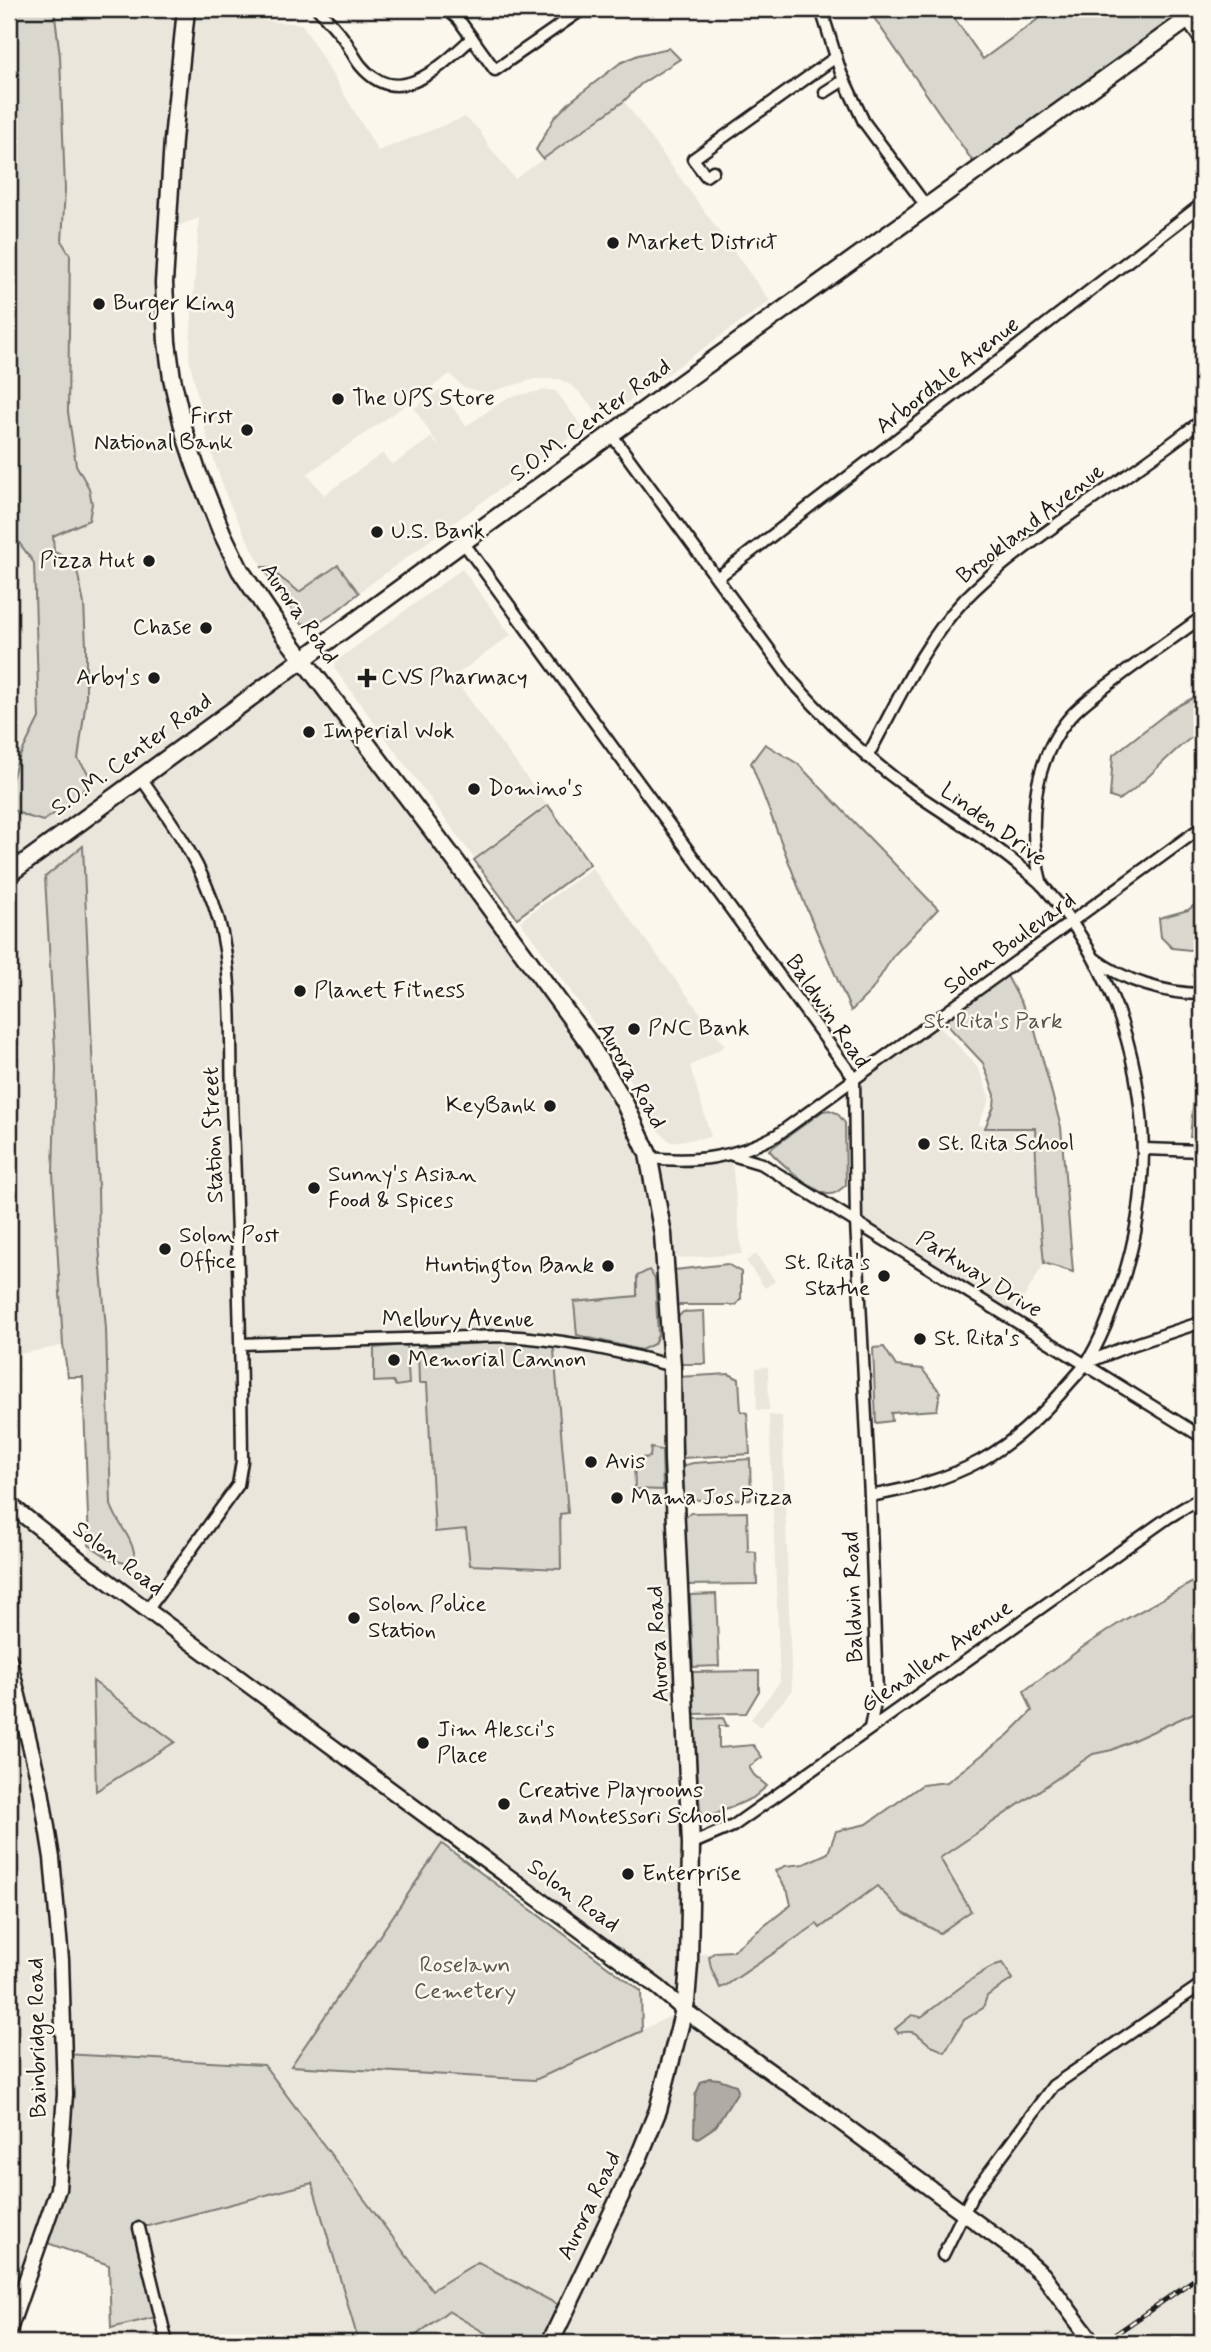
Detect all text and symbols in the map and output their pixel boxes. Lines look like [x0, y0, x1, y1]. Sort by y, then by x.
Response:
place label: Market District [627, 228, 778, 258]
marker: Market District [605, 235, 621, 251]
place label: Burger King [113, 289, 235, 321]
marker: Burger King [91, 296, 107, 312]
street label: Arbordale Avenue [870, 310, 1026, 442]
street label: S.O.M. Center Road [504, 352, 678, 490]
place label: The UPS Store [352, 384, 495, 414]
marker: The UPS Store [330, 391, 346, 407]
place label: First National Bank [94, 402, 233, 458]
marker: First National Bank [239, 422, 255, 438]
street label: Brookland Avenue [951, 457, 1111, 591]
place label: U.S. Bank [391, 517, 485, 547]
marker: U.S. Bank [369, 524, 385, 540]
place label: Pizza Hut [39, 546, 135, 576]
marker: Pizza Hut [141, 553, 157, 569]
street label: Aurora Road [253, 557, 345, 671]
place label: Chase [132, 613, 192, 643]
marker: Chase [198, 620, 214, 636]
place label: Arby's [76, 663, 140, 693]
place label: CVS Pharmacy [381, 663, 528, 693]
marker: Arby's [146, 670, 162, 686]
marker: CVS Pharmacy [359, 670, 375, 686]
street label: S.O.M. Center Road [45, 686, 219, 824]
place label: Imperial Wok [323, 717, 454, 747]
marker: Imperial Wok [301, 724, 317, 740]
place label: Domino's [488, 774, 582, 804]
street label: Linden Drive [934, 776, 1052, 874]
marker: Domino's [466, 781, 482, 797]
street label: Solon Boulevard [938, 886, 1082, 1002]
street label: Baldwin Road [778, 949, 876, 1075]
place label: Planet Fitness [314, 976, 465, 1006]
marker: Planet Fitness [292, 983, 308, 999]
park label: St. Rita's Park [923, 1007, 1063, 1037]
place label: PNC Bank [648, 1014, 749, 1044]
street label: Aurora Road [589, 1017, 673, 1135]
marker: PNC Bank [626, 1021, 642, 1037]
street label: Station Street [197, 1066, 231, 1204]
place label: KeyBank [446, 1091, 536, 1121]
marker: KeyBank [542, 1098, 558, 1114]
place label: St. Rita School [938, 1129, 1074, 1159]
marker: St. Rita School [916, 1136, 932, 1152]
place label: Sunny's Asian Food & Spices [328, 1160, 476, 1216]
marker: Sunny's Asian Food & Spices [306, 1180, 322, 1196]
place label: Solon Post Office [179, 1221, 279, 1277]
street label: Parkway Drive [910, 1224, 1048, 1326]
marker: Solon Post Office [157, 1241, 173, 1257]
place label: St. Rita's Statue [785, 1248, 870, 1304]
place label: Huntington Bank [425, 1251, 594, 1283]
marker: Huntington Bank [600, 1258, 616, 1274]
marker: St. Rita's Statue [876, 1268, 892, 1284]
street label: Melbury Avenue [382, 1305, 534, 1335]
place label: St. Rita's [934, 1324, 1019, 1354]
marker: St. Rita's [912, 1331, 928, 1347]
place label: Memorial Cannon [408, 1345, 587, 1375]
marker: Memorial Cannon [386, 1352, 402, 1368]
place label: Avis [605, 1447, 645, 1477]
marker: Avis [583, 1454, 599, 1470]
place label: Mama Jos Pizza [631, 1483, 793, 1513]
marker: Mama Jos Pizza [609, 1490, 625, 1506]
street label: Solon Road [66, 1515, 170, 1603]
street label: Baldwin Road [837, 1531, 871, 1663]
street label: Aurora Road [641, 1585, 677, 1703]
place label: Solon Police Station [368, 1590, 487, 1646]
street label: Glenallen Avenue [855, 1593, 1019, 1721]
marker: Solon Police Station [346, 1610, 362, 1626]
place label: Jim Alesci's Place [437, 1715, 555, 1771]
marker: Jim Alesci's Place [415, 1735, 431, 1751]
place label: Creative Playrooms and Montessori School [518, 1776, 727, 1832]
marker: Creative Playrooms and Montessori School [496, 1796, 512, 1812]
street label: Solon Road [521, 1852, 625, 1940]
place label: Enterprise [642, 1859, 741, 1889]
marker: Enterprise [620, 1866, 636, 1882]
park label: Roselawn Cemetery [414, 1951, 516, 2007]
street label: Bainbridge Road [22, 1957, 56, 2118]
street label: Aurora Road [551, 2147, 629, 2265]

